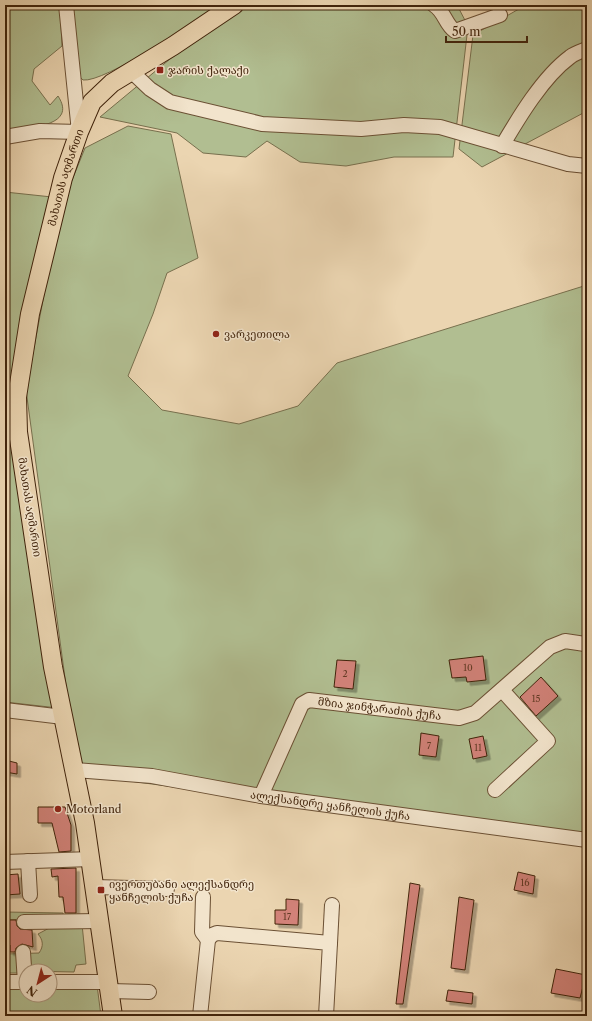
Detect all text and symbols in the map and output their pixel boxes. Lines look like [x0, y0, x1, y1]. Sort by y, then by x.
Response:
scale bar [446, 18, 527, 44]
text: 50 m [452, 24, 481, 39]
place label: ჯარის ქალაქი [168, 63, 249, 77]
marker: ჯარის ქალაქი [155, 65, 165, 75]
street label: მახათას აღმართი [45, 127, 87, 227]
place label: ვარკეთილა [224, 327, 290, 341]
marker: ვარკეთილა [211, 329, 221, 339]
street label: მახათას აღმართი [15, 456, 45, 558]
house number: 10 [463, 662, 473, 673]
house number: 2 [342, 668, 348, 679]
house number: 15 [532, 693, 540, 704]
street label: მზია ჯინჭარაძის ქუჩა [317, 694, 442, 723]
house number: 7 [427, 740, 432, 751]
house number: 11 [474, 742, 482, 753]
street label: ალექსანდრე ყანჩელის ქუჩა [249, 787, 411, 823]
place label: Motorland [66, 802, 122, 816]
marker: Motorland [53, 804, 63, 814]
place label: ივერთუბანი ალექსანდრე ყანჩელის ქუჩა [109, 877, 254, 904]
house number: 16 [520, 877, 530, 888]
marker: ივერთუბანი ალექსანდრე ყანჩელის ქუჩა [96, 885, 106, 895]
house number: 17 [283, 911, 292, 922]
north arrow [18, 963, 58, 1003]
text: N [24, 982, 40, 1000]

